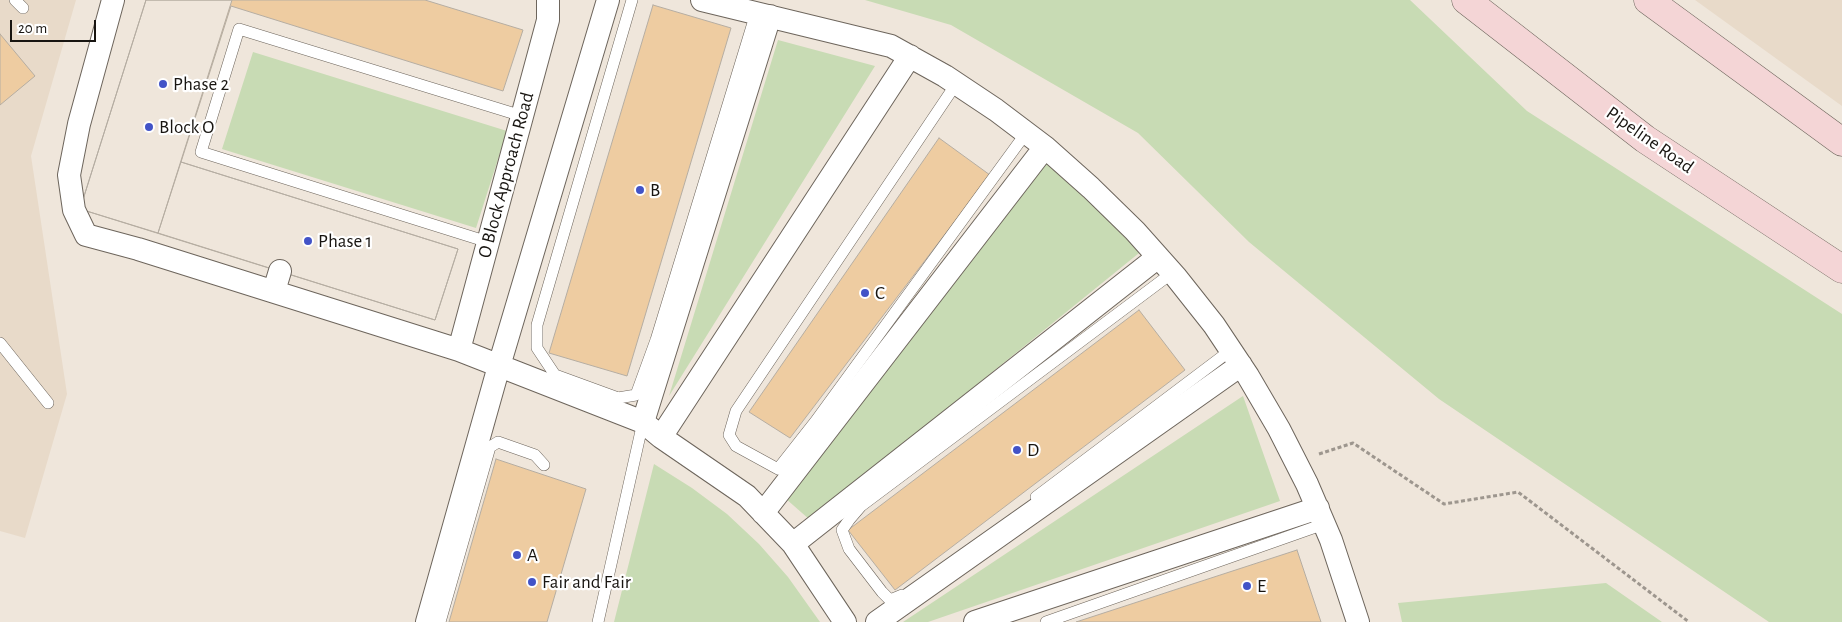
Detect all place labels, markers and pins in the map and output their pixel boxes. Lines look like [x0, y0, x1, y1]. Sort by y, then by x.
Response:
place label: Phase 2 [173, 73, 229, 95]
marker: Phase 2 [157, 78, 169, 90]
place label: Block O [159, 116, 214, 138]
marker: Block O [143, 121, 155, 133]
place label: B [650, 179, 660, 201]
marker: B [634, 184, 646, 196]
place label: Phase 1 [318, 230, 372, 252]
marker: Phase 1 [302, 235, 314, 247]
place label: C [875, 282, 885, 304]
marker: C [859, 287, 871, 299]
place label: D [1027, 439, 1039, 461]
marker: D [1011, 444, 1023, 456]
place label: A [527, 544, 538, 566]
marker: A [511, 549, 523, 561]
place label: Fair and Fair [542, 571, 631, 593]
place label: E [1257, 575, 1266, 597]
marker: Fair and Fair [526, 576, 538, 588]
marker: E [1241, 580, 1253, 592]

